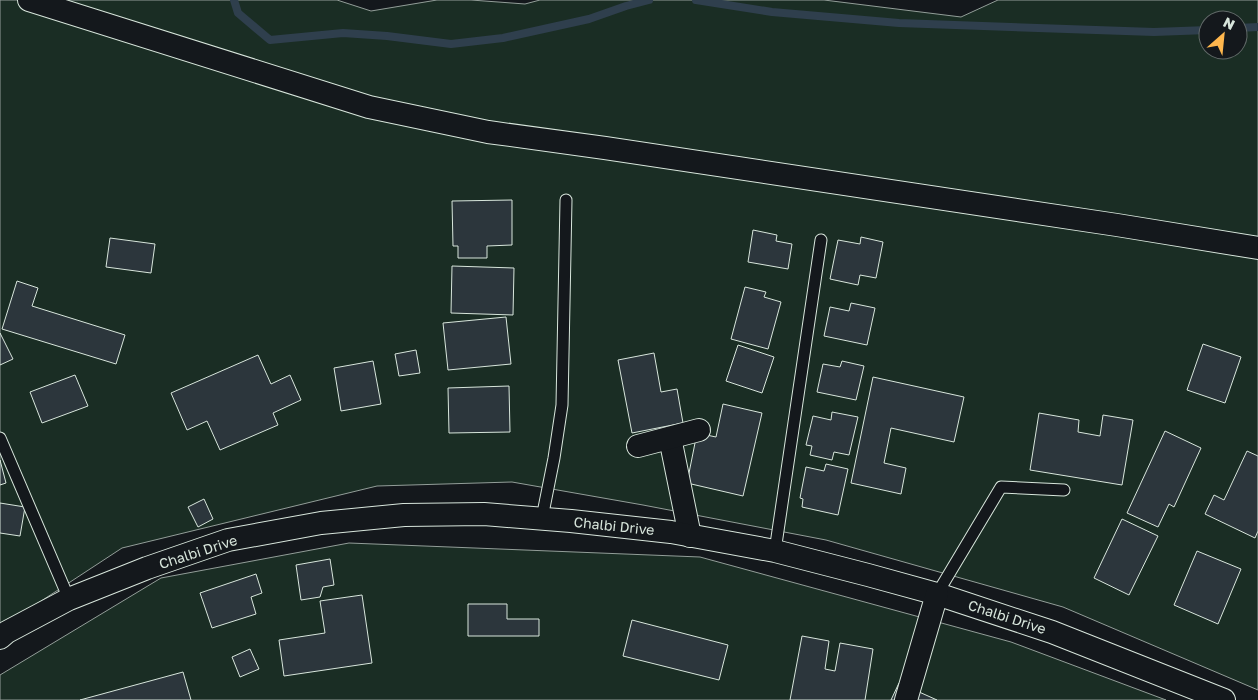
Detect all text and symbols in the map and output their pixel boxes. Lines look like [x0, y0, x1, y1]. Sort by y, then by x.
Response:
north arrow [1198, 10, 1248, 60]
text: N [1221, 13, 1238, 33]
street label: Chalbi Drive [573, 513, 655, 538]
street label: Chalbi Drive [157, 531, 239, 572]
street label: Chalbi Drive [966, 596, 1048, 637]

